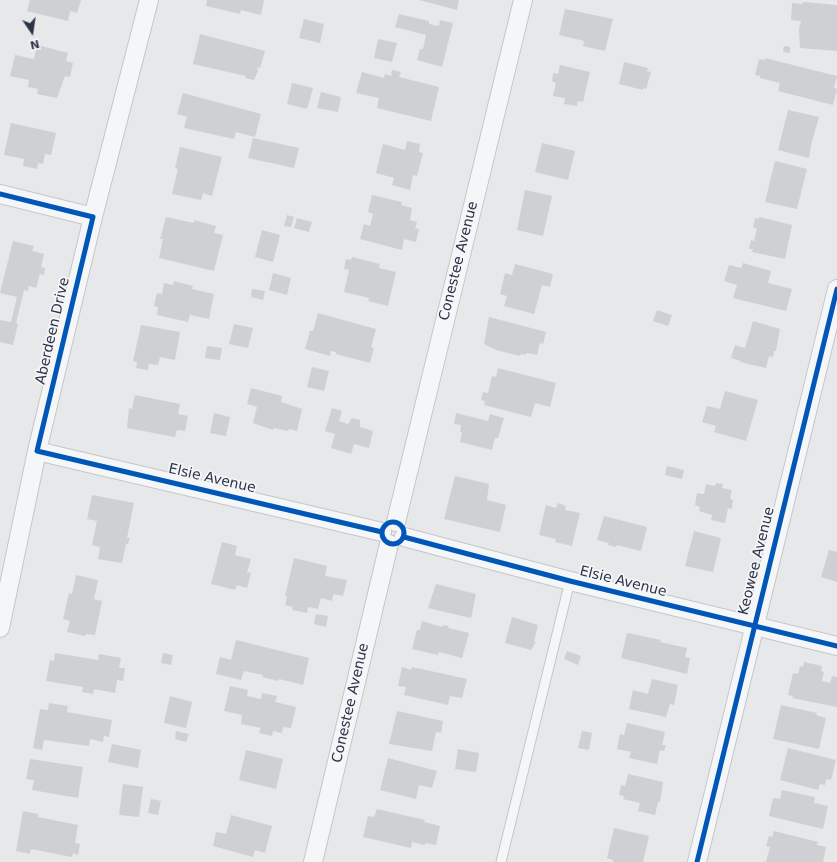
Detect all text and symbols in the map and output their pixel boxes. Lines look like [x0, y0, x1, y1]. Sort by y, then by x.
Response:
north arrow [12, 12, 52, 52]
text: N [29, 37, 41, 52]
street label: Conestee Avenue [436, 200, 482, 322]
street label: Aberdeen Drive [33, 276, 73, 386]
street label: Elsie Avenue [167, 461, 257, 497]
street label: Keowee Avenue [735, 505, 779, 617]
street label: Elsie Avenue [578, 563, 668, 601]
street label: Conestee Avenue [329, 642, 373, 764]

